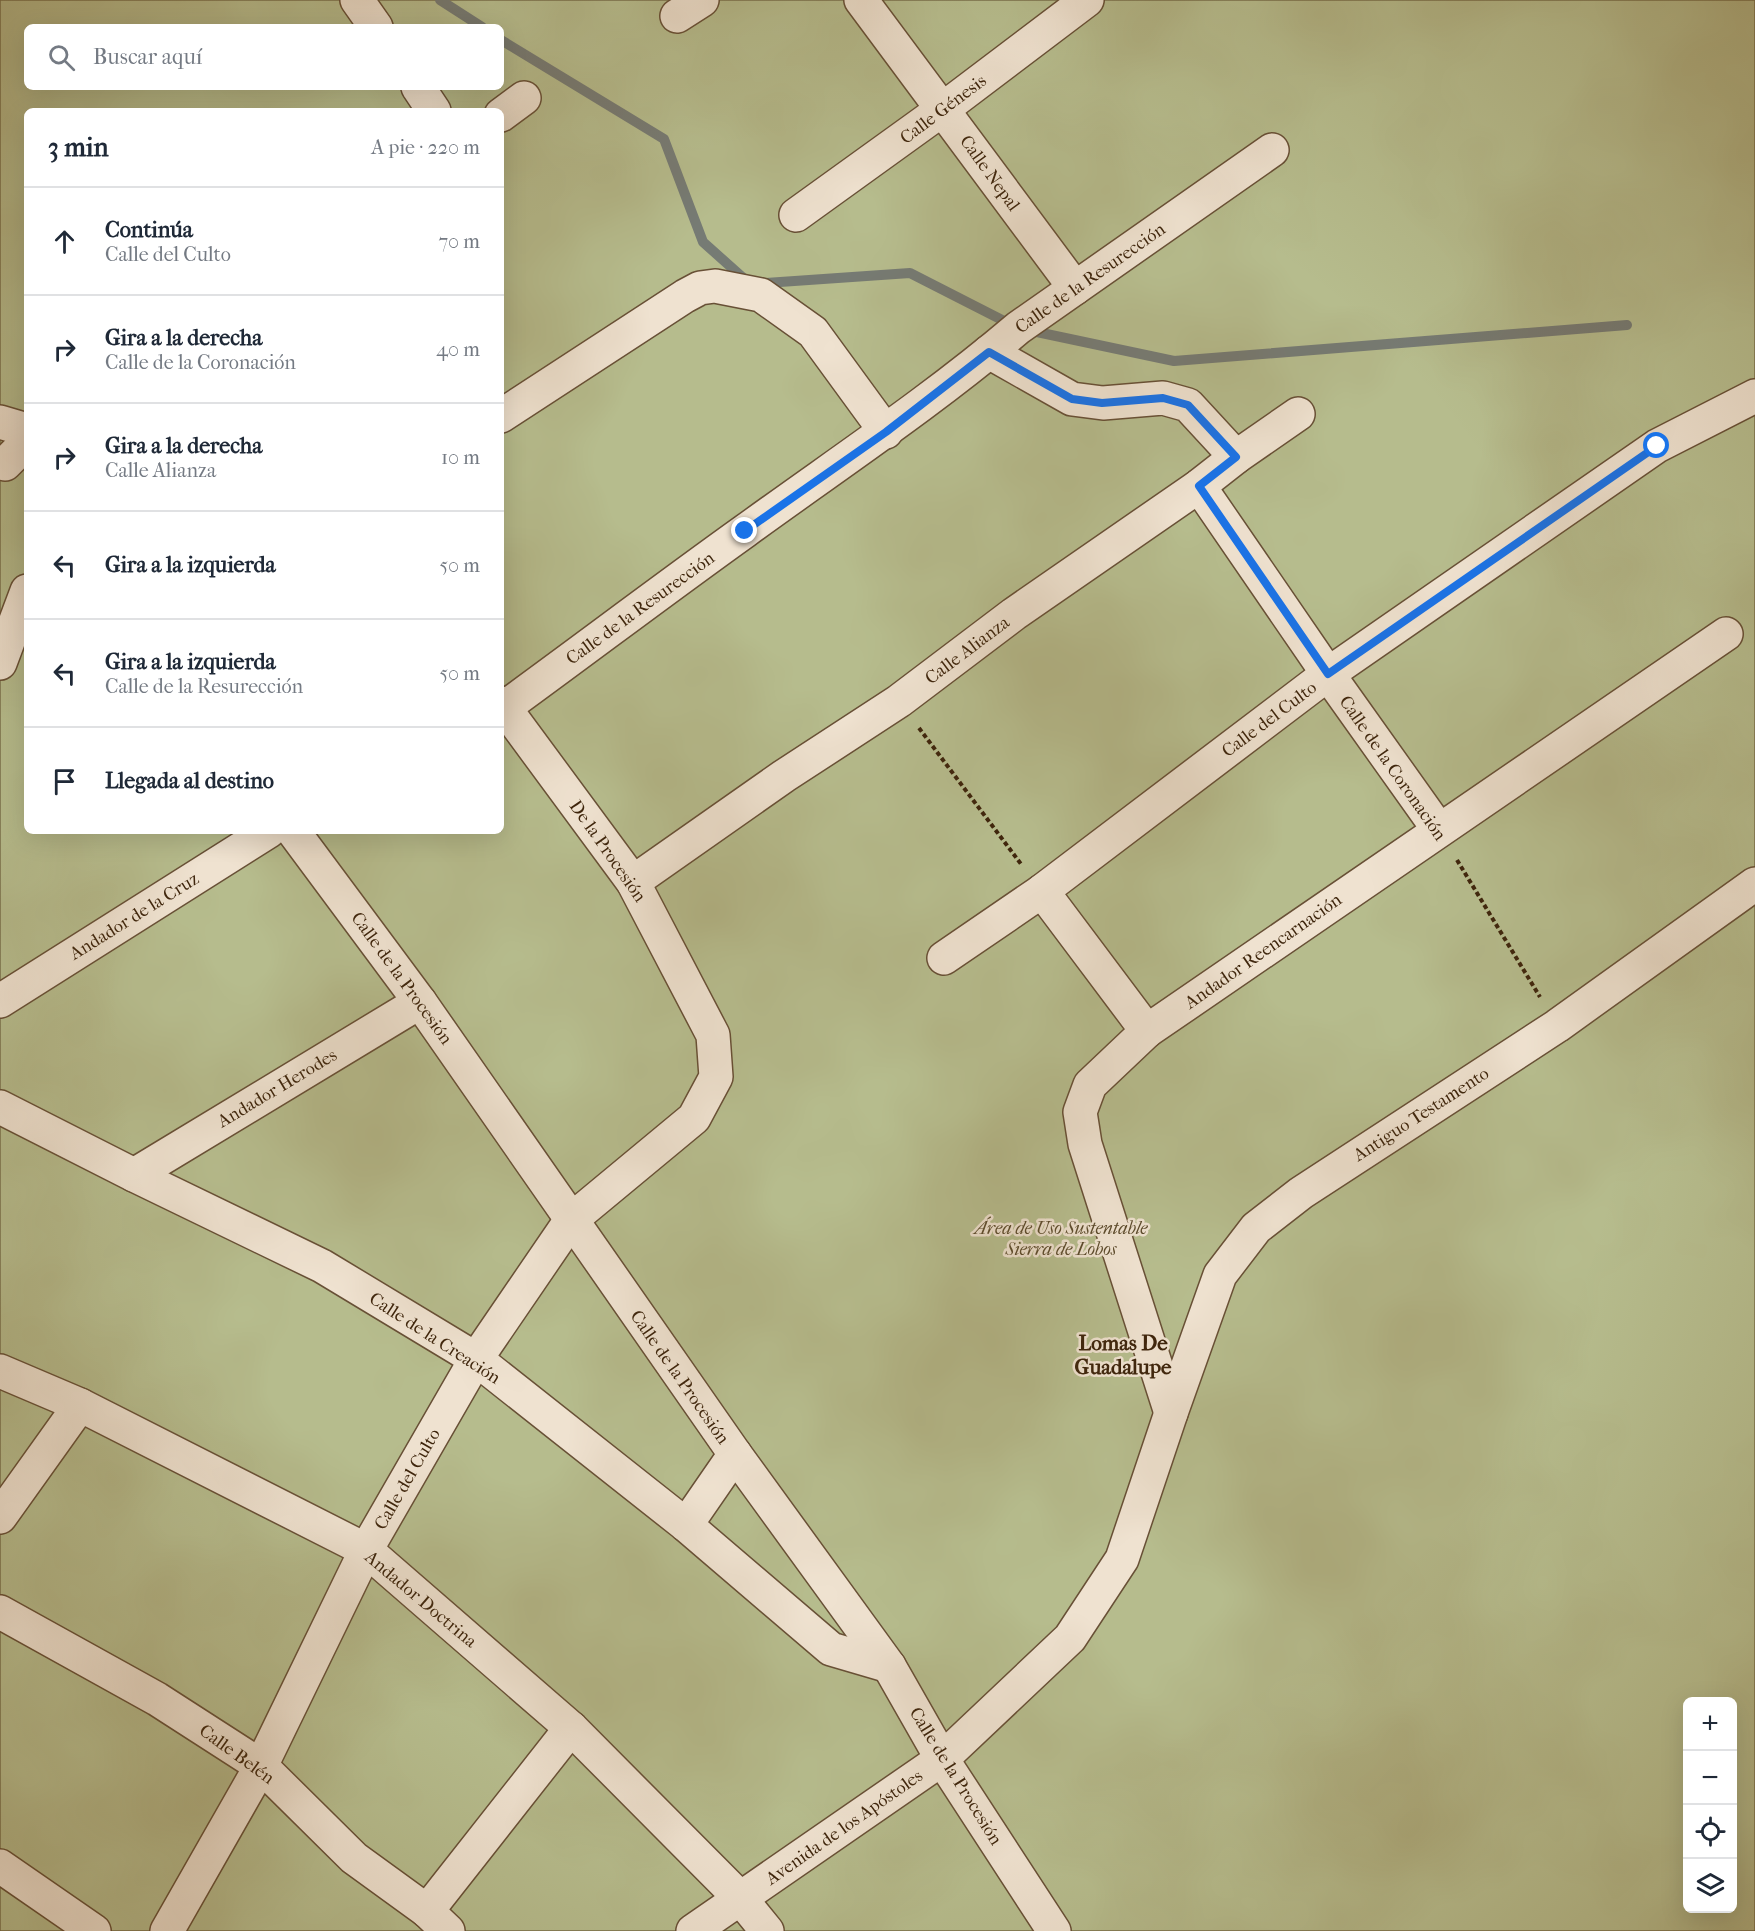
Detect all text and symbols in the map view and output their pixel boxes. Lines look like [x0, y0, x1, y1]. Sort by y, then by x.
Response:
search box [24, 24, 504, 90]
icon: search [45, 41, 78, 74]
text: Buscar aquí [93, 44, 202, 70]
street label: Calle Génesis [896, 70, 991, 149]
street label: Calle Nepal [955, 131, 1024, 215]
text: 3 min [48, 132, 109, 163]
text: A pie · 220 m [371, 136, 480, 159]
text: Continúa [105, 217, 193, 243]
street label: Calle de la Resurección [1011, 218, 1170, 338]
icon: ahead [48, 225, 81, 258]
text: 70 m [438, 230, 480, 253]
text: Calle del Culto [105, 243, 231, 266]
text: Gira a la derecha [105, 325, 262, 351]
icon: right [48, 333, 81, 366]
text: 40 m [436, 338, 480, 361]
text: Calle de la Coronación [105, 351, 296, 374]
route start [1643, 432, 1669, 458]
text: Gira a la derecha [105, 433, 262, 459]
icon: right [48, 441, 81, 474]
text: 10 m [441, 446, 480, 469]
text: Calle Alianza [105, 459, 216, 482]
route end [731, 517, 757, 543]
street label: Calle de la Resurección [562, 547, 719, 669]
icon: left [48, 549, 81, 582]
text: Gira a la izquierda [105, 552, 276, 578]
text: 50 m [439, 554, 480, 577]
street label: Calle Alianza [921, 612, 1014, 689]
text: Gira a la izquierda [105, 649, 276, 675]
icon: left [48, 657, 81, 690]
text: 50 m [439, 662, 480, 685]
text: Calle de la Resurección [105, 675, 303, 698]
street label: Calle del Culto [1218, 677, 1321, 762]
street label: Calle de la Coronación [1335, 692, 1451, 845]
icon: arrive [48, 765, 81, 798]
text: Llegada al destino [105, 768, 274, 794]
street label: De la Procesión [565, 796, 651, 907]
street label: Andador de la Cruz [65, 868, 203, 965]
street label: Andador Reencarnación [1180, 889, 1346, 1014]
street label: Calle de la Procesión [347, 908, 457, 1049]
street label: Andador Herodes [213, 1044, 341, 1133]
street label: Antiguo Testamento [1349, 1063, 1493, 1167]
park label: Área de Uso Sustentable Sierra de Lobos [972, 1216, 1148, 1260]
street label: Calle de la Creación [365, 1288, 505, 1389]
street label: Calle de la Procesión [626, 1306, 734, 1449]
district label: Lomas De Guadalupe [1075, 1331, 1172, 1379]
street label: Calle del Culto [370, 1425, 445, 1534]
street label: Andador Doctrina [360, 1546, 481, 1653]
map controls [1683, 1697, 1737, 1913]
button: + [1683, 1697, 1737, 1751]
street label: Calle de la Procesión [905, 1704, 1007, 1849]
street label: Calle Belén [195, 1720, 279, 1789]
button: − [1683, 1751, 1737, 1805]
street label: Avenida de los Apóstoles [761, 1765, 927, 1890]
button: locate [1683, 1805, 1737, 1859]
button: layers [1683, 1859, 1737, 1913]

